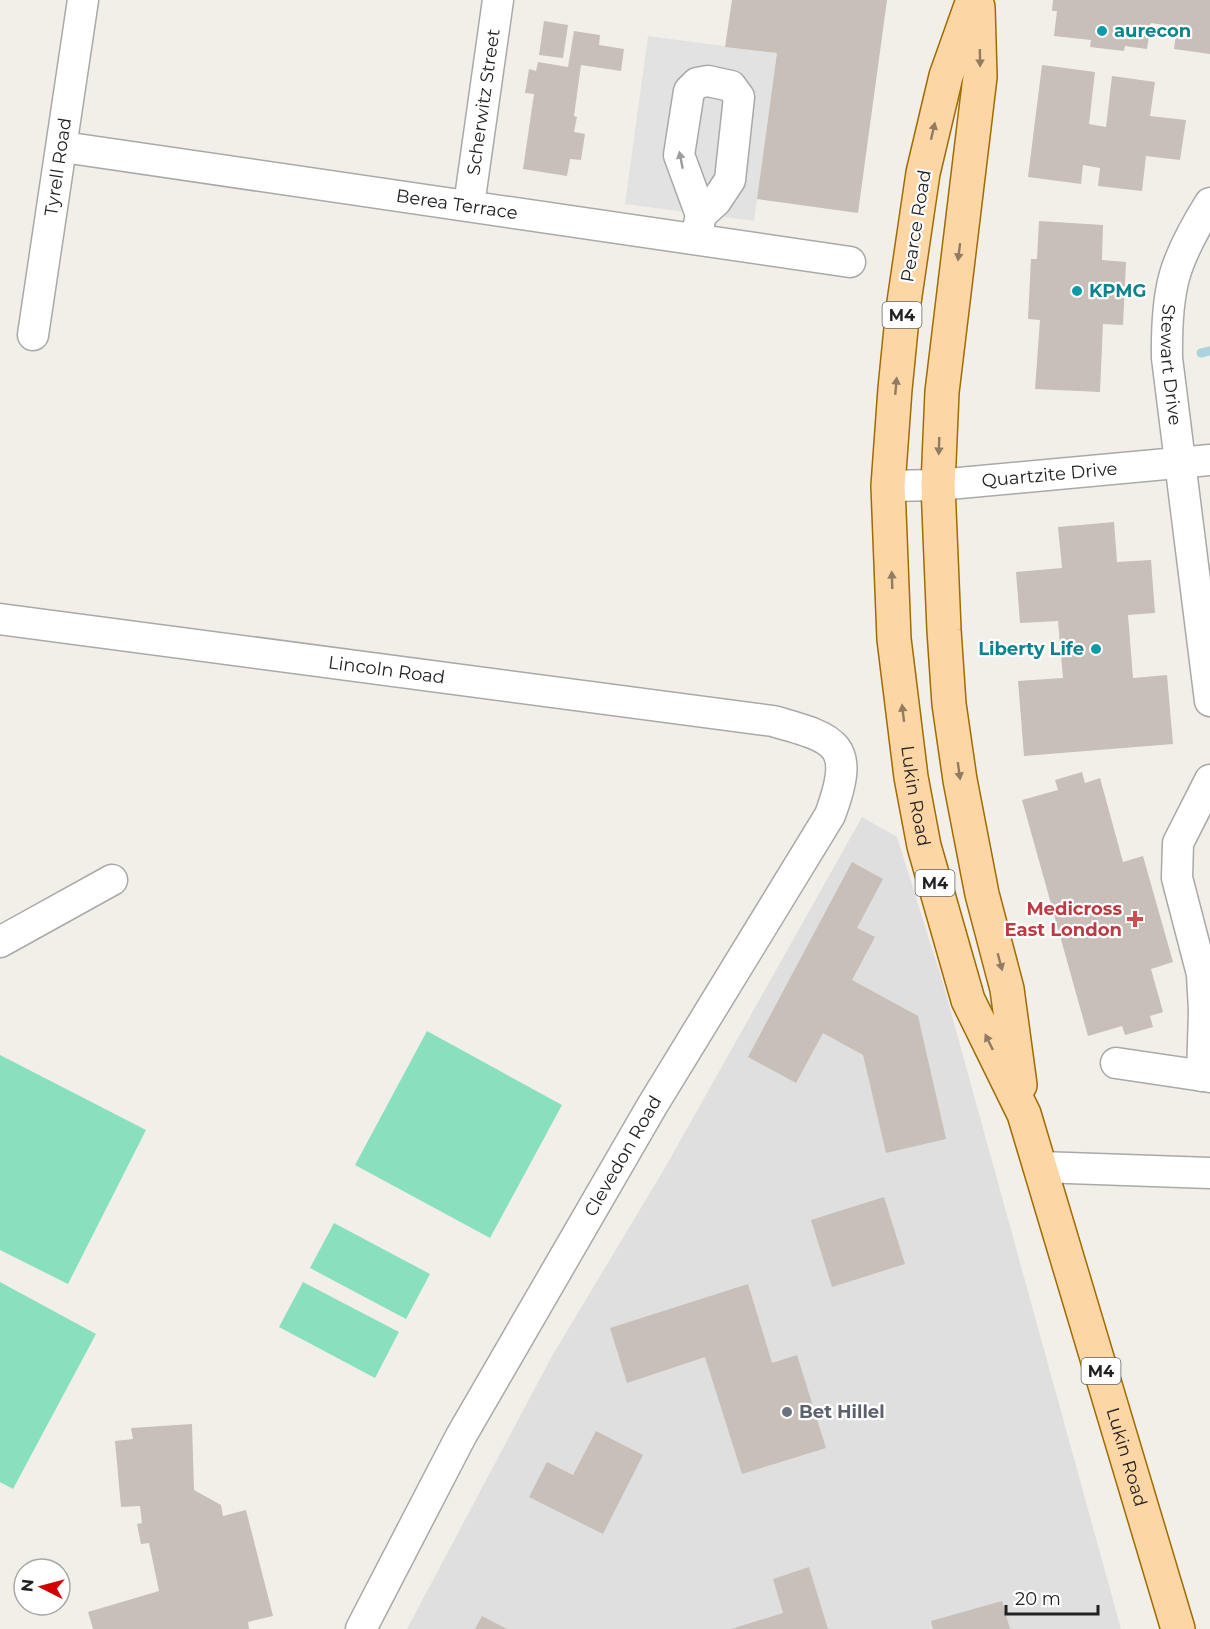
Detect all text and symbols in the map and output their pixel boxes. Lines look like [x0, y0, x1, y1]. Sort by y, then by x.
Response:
place label: aurecon [1114, 20, 1191, 42]
marker: aurecon [1095, 24, 1109, 38]
street label: Scherwitz Street [462, 27, 505, 177]
one-way arrow [975, 49, 984, 68]
street label: Tyrell Road [40, 116, 76, 218]
one-way arrow [929, 121, 938, 140]
one-way arrow [677, 150, 686, 169]
street label: Pearce Road [896, 168, 936, 284]
street label: Berea Terrace [395, 185, 519, 224]
one-way arrow [954, 243, 964, 262]
place label: KPMG [1089, 280, 1146, 302]
marker: KPMG [1070, 284, 1084, 298]
road number: M4 [882, 302, 922, 328]
street label: Stewart Drive [1156, 303, 1186, 427]
one-way arrow [891, 376, 900, 395]
one-way arrow [935, 437, 944, 456]
street label: Quartzite Drive [981, 458, 1119, 492]
one-way arrow [887, 571, 897, 590]
place label: Liberty Life [978, 638, 1084, 660]
marker: Liberty Life [1089, 642, 1103, 656]
street label: Lincoln Road [327, 651, 446, 689]
one-way arrow [899, 703, 908, 722]
street label: Lukin Road [896, 744, 935, 848]
one-way arrow [954, 762, 963, 781]
road number: M4 [916, 870, 954, 896]
place label: Medicross East London [1005, 898, 1122, 941]
marker: Medicross East London [1126, 910, 1144, 928]
one-way arrow [996, 953, 1005, 971]
one-way arrow [984, 1034, 994, 1051]
street label: Clevedon Road [579, 1092, 667, 1220]
road number: M4 [1082, 1358, 1120, 1384]
place label: Bet Hillel [799, 1401, 885, 1423]
marker: Bet Hillel [780, 1405, 794, 1419]
street label: Lukin Road [1101, 1405, 1152, 1509]
north arrow [12, 1557, 72, 1617]
text: N [17, 1578, 38, 1593]
scale bar [1006, 1578, 1098, 1616]
text: 20 m [1015, 1588, 1061, 1610]

